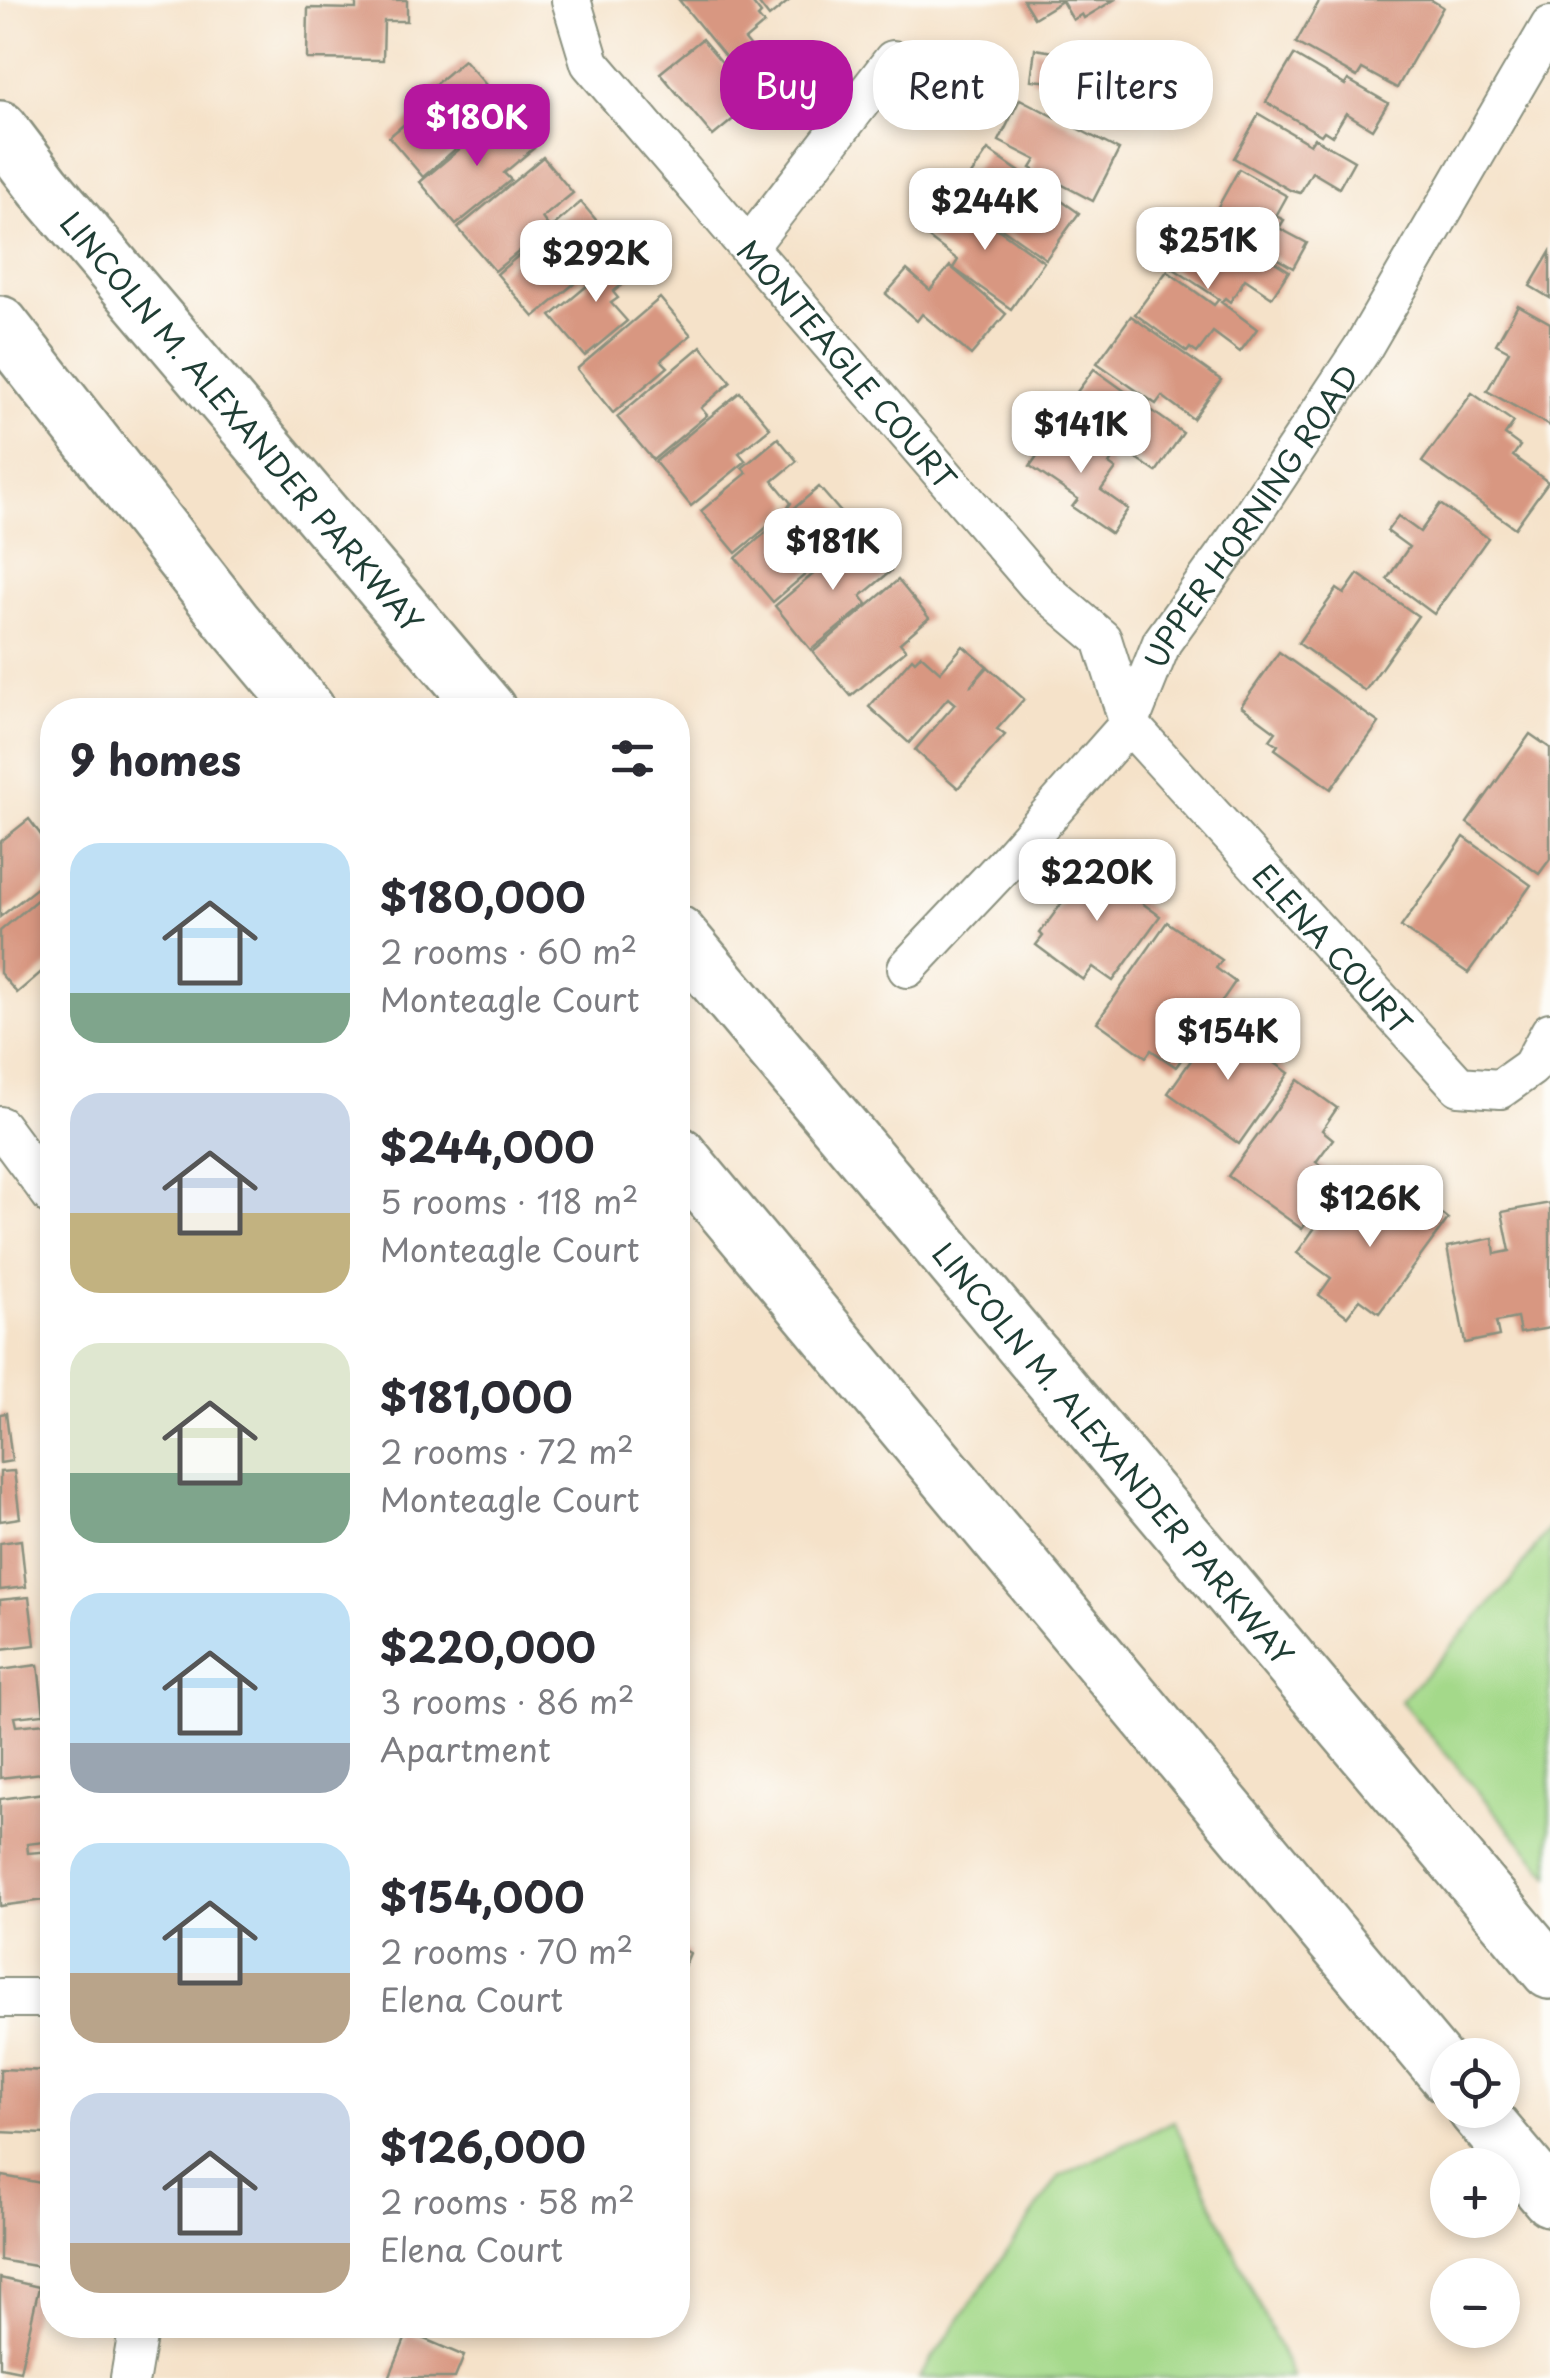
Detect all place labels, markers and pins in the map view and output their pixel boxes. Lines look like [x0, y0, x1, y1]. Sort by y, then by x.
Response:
pin: $180K [407, 84, 547, 169]
pin: $244K [915, 168, 1055, 253]
pin: $251K [1138, 207, 1278, 292]
pin: $292K [526, 220, 666, 305]
pin: $141K [1011, 391, 1151, 476]
pin: $181K [763, 508, 903, 593]
pin: $220K [1027, 839, 1167, 924]
pin: $154K [1158, 998, 1298, 1083]
pin: $126K [1300, 1165, 1440, 1250]

